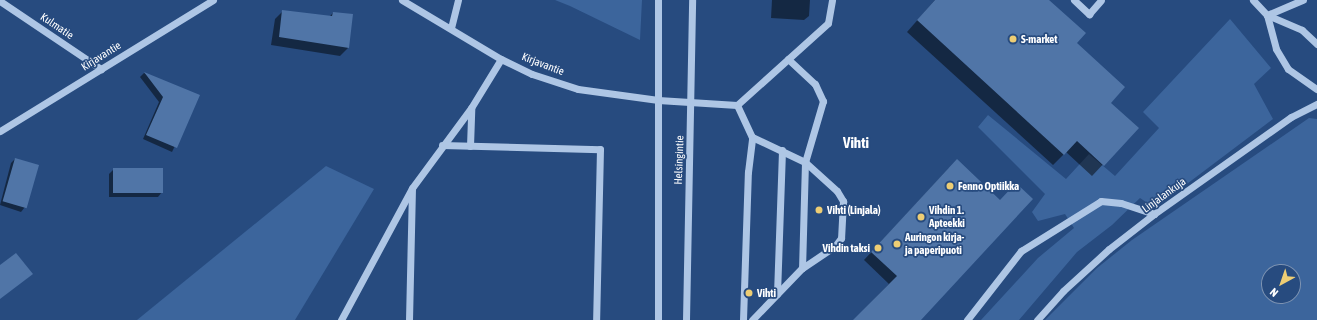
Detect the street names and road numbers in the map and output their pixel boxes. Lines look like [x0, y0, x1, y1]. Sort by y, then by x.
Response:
street label: Kulmatie [38, 10, 76, 42]
street label: Kirjavantie [79, 39, 123, 73]
street label: Kirjavantie [520, 50, 566, 78]
street label: Helsingintie [672, 135, 686, 185]
street label: Linjalankuja [1140, 175, 1188, 215]

